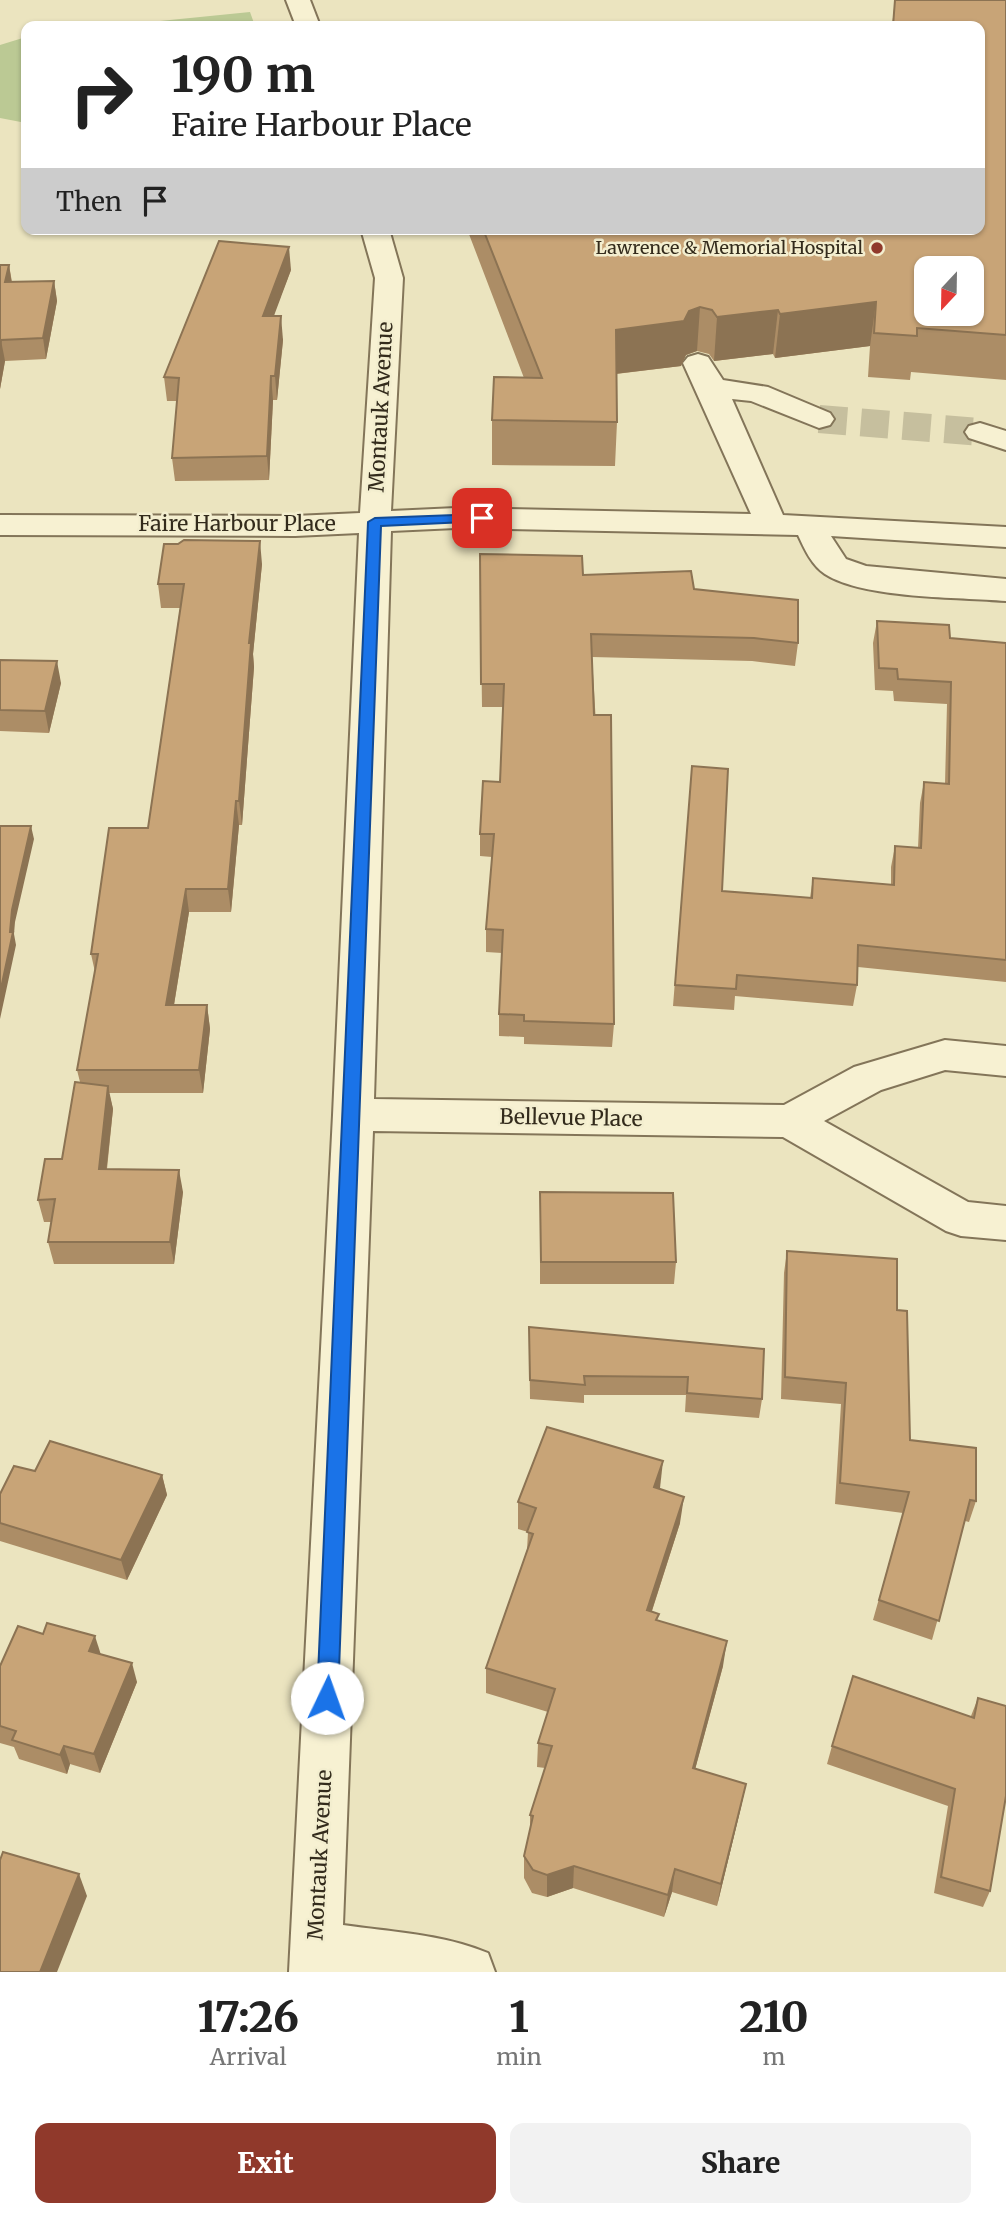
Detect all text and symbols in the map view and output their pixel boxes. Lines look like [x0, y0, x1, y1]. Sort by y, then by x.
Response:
text: 190 m [171, 44, 315, 105]
icon: right [56, 49, 147, 140]
text: Faire Harbour Place [171, 105, 472, 145]
icon: arrive [136, 182, 174, 220]
text: Then [56, 185, 122, 218]
place label: Lawrence & Memorial Hospital [596, 236, 863, 259]
marker: Lawrence & Memorial Hospital [869, 240, 885, 256]
north arrow [914, 256, 984, 326]
map controls [914, 256, 984, 326]
street label: Montauk Avenue [363, 321, 398, 493]
pin [452, 488, 512, 548]
icon: arrive [463, 499, 501, 537]
street label: Faire Harbour Place [138, 510, 336, 537]
street label: Bellevue Place [499, 1103, 643, 1132]
position arrow [290, 1661, 364, 1735]
street label: Montauk Avenue [302, 1769, 337, 1941]
text: 17:26 [197, 1991, 299, 2043]
text: 1 [509, 1991, 529, 2043]
text: 210 [739, 1991, 809, 2043]
text: Arrival [210, 2042, 287, 2071]
text: min [496, 2042, 542, 2071]
text: m [762, 2042, 785, 2071]
button: Exit [35, 2123, 496, 2203]
button: Share [510, 2123, 971, 2203]

